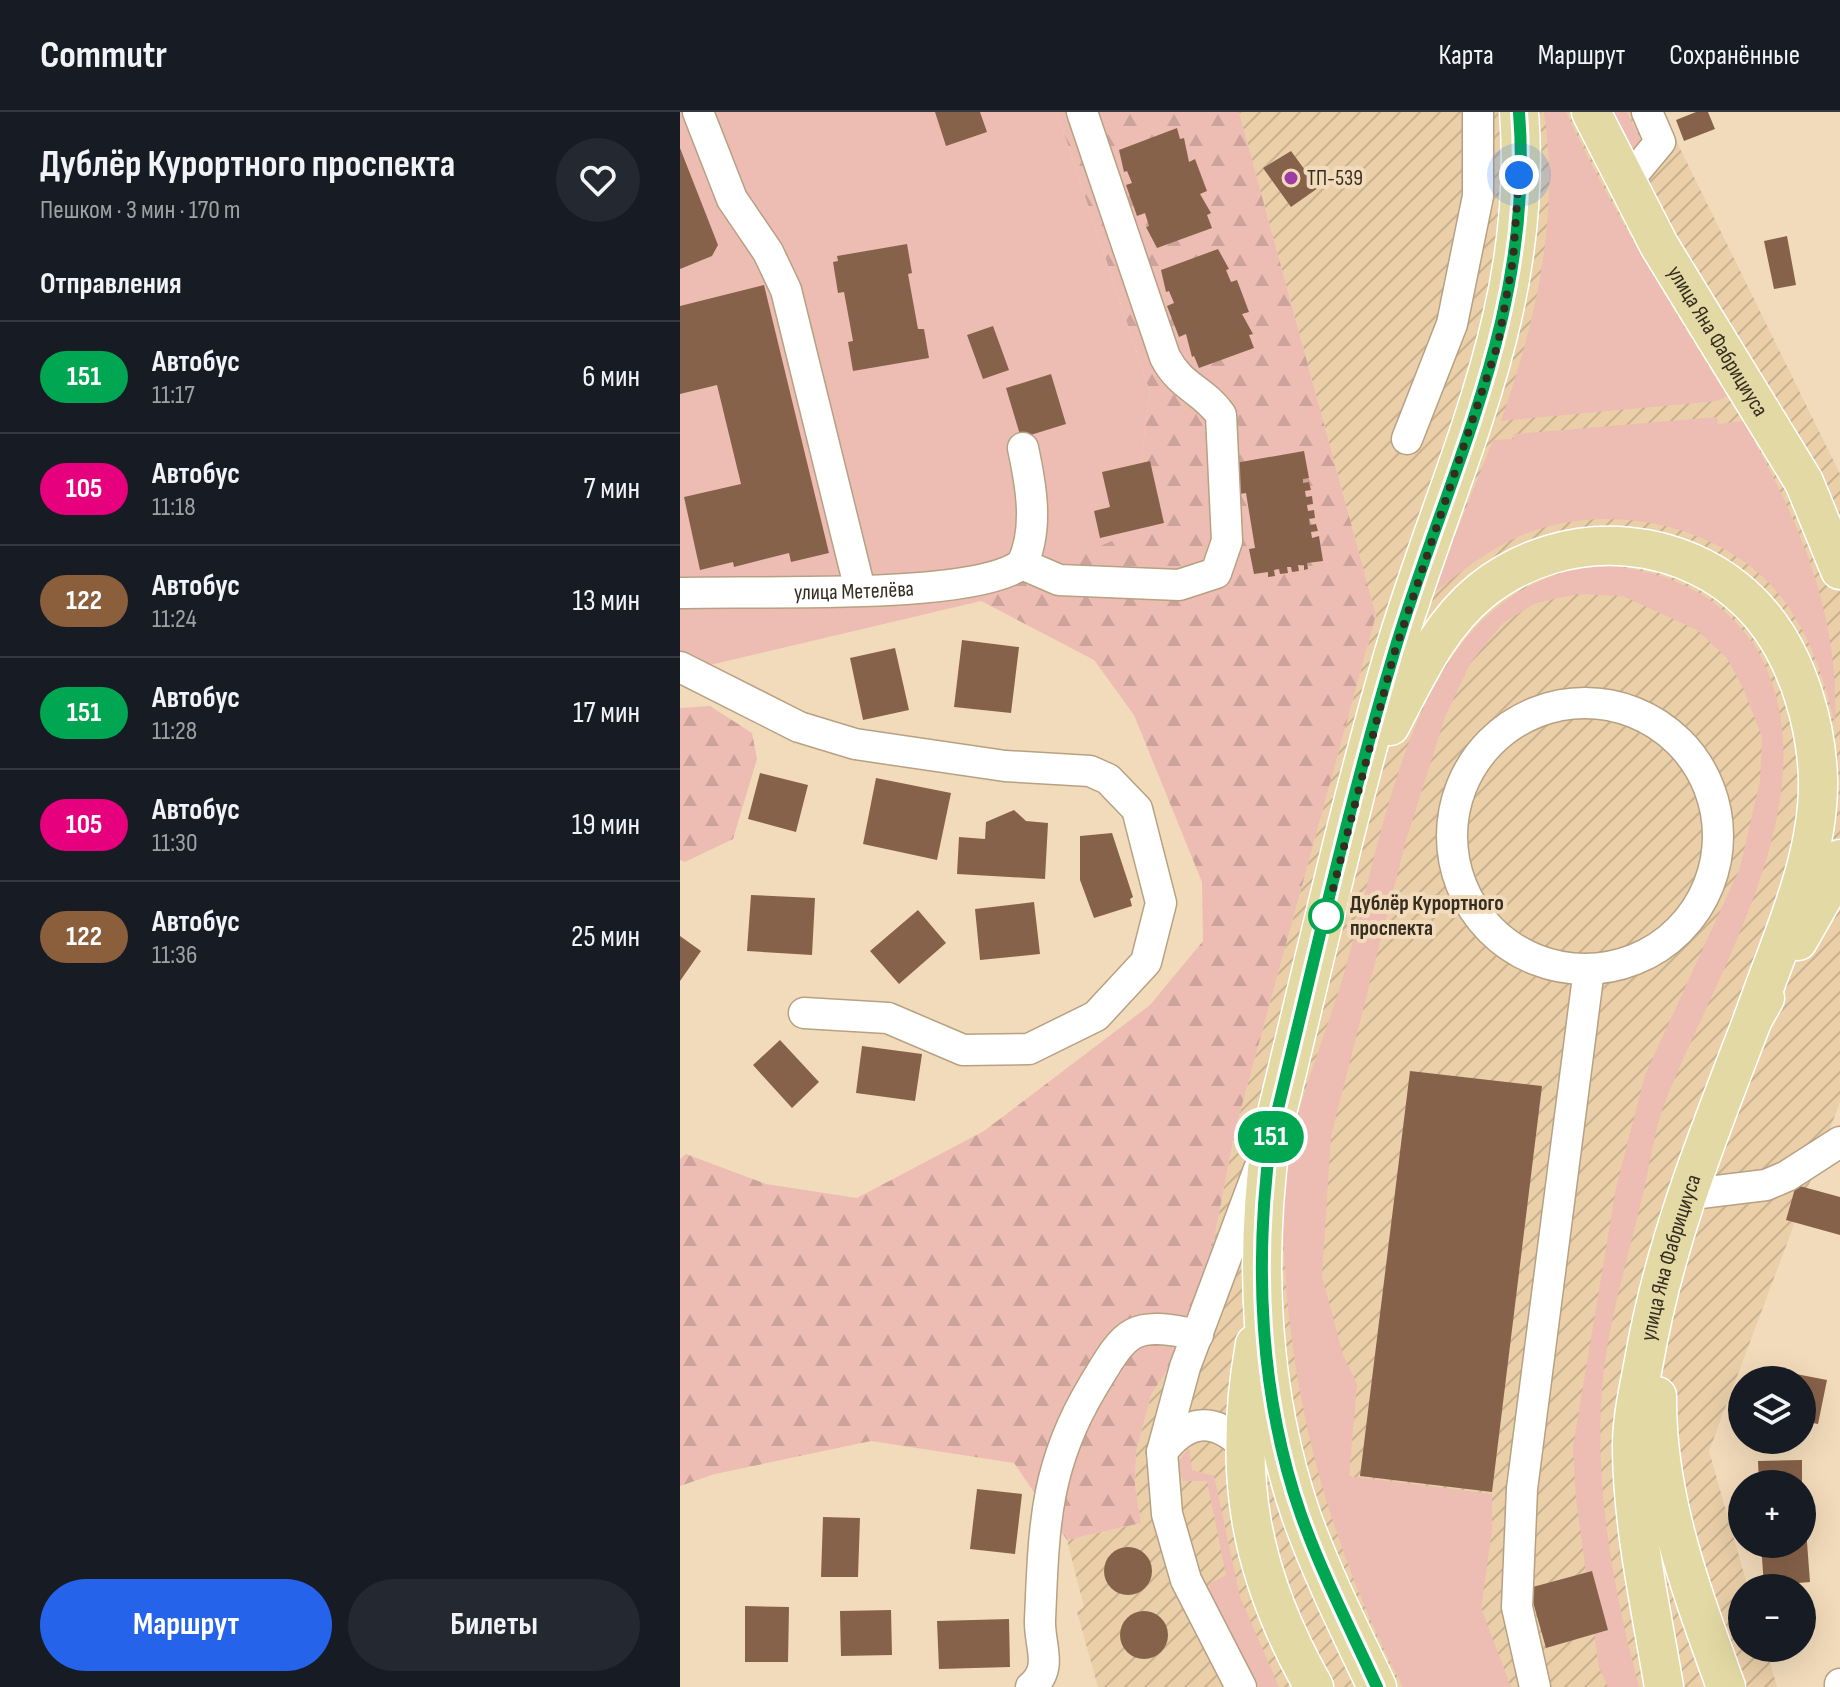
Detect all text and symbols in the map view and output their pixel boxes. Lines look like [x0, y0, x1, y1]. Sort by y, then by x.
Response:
text: Commutr [40, 33, 167, 78]
text: Карта [1439, 39, 1494, 72]
text: Маршрут [1538, 39, 1625, 72]
text: Сохранённые [1669, 39, 1800, 72]
button: heart [556, 138, 640, 222]
text: Дублёр Курортного проспекта [40, 142, 455, 187]
your location [1499, 155, 1539, 195]
place label: ТП-539 [1307, 165, 1363, 192]
marker: ТП-539 [1282, 169, 1300, 187]
text: Пешком · 3 мин · 170 m [40, 195, 241, 226]
street label: улица Яна Фабрициуса [1661, 261, 1774, 421]
text: Отправления [40, 266, 182, 302]
text: Автобус [152, 344, 240, 380]
text: 6 мин [582, 359, 640, 395]
text: 151 [67, 360, 101, 393]
text: 11:17 [152, 380, 195, 411]
text: Автобус [152, 456, 240, 492]
text: 7 мин [584, 471, 640, 507]
text: 105 [66, 472, 102, 505]
text: 11:18 [152, 492, 196, 523]
text: Автобус [152, 568, 240, 604]
street label: улица Метелёва [794, 575, 915, 606]
text: 13 мин [572, 583, 640, 619]
text: 122 [66, 584, 102, 617]
text: 11:24 [152, 604, 197, 635]
text: Автобус [152, 680, 240, 716]
text: 17 мин [573, 695, 640, 731]
text: 151 [67, 696, 101, 729]
text: 11:28 [152, 716, 197, 747]
text: Автобус [152, 792, 240, 828]
text: 19 мин [572, 807, 640, 843]
text: 105 [66, 808, 102, 841]
text: 11:30 [152, 828, 198, 859]
place label: Дублёр Курортного проспекта [1350, 890, 1504, 942]
marker: Дублёр Курортного проспекта [1309, 899, 1343, 933]
text: Автобус [152, 904, 240, 940]
text: 25 мин [571, 919, 640, 955]
text: 122 [66, 920, 102, 953]
text: 11:36 [152, 940, 197, 971]
line badge: 151 [1225, 1111, 1317, 1163]
text: 151 [1254, 1120, 1288, 1153]
street label: улица Яна Фабрициуса [1635, 1171, 1707, 1343]
map controls [1728, 1366, 1816, 1662]
button: layers [1728, 1366, 1816, 1454]
button: + [1728, 1470, 1816, 1558]
button: − [1728, 1574, 1816, 1662]
button: Маршрут [40, 1579, 332, 1671]
button: Билеты [348, 1579, 640, 1671]

